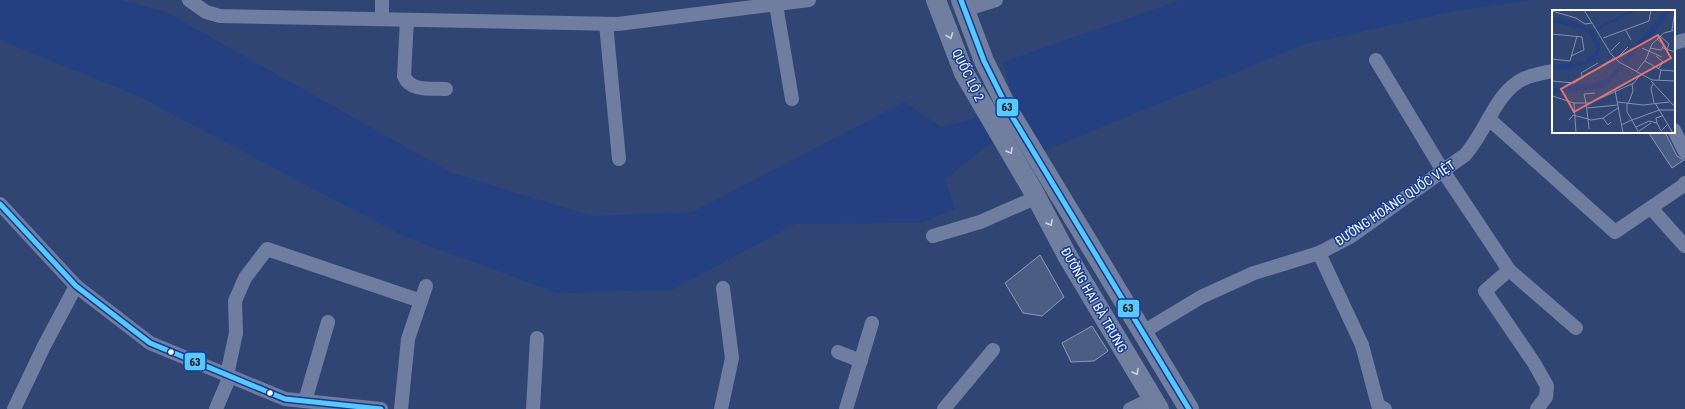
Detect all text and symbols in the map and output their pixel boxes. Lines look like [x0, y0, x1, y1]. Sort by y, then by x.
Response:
inset map [1552, 10, 1675, 133]
one-way arrow [945, 32, 953, 40]
street label: QUỐC LỘ 2 [949, 46, 988, 104]
line badge: 63 [996, 98, 1019, 117]
text: 63 [1001, 101, 1013, 114]
one-way arrow [1005, 147, 1012, 154]
street label: ĐƯỜNG HOÀNG QUỐC VIỆT [1332, 156, 1458, 249]
one-way arrow [1045, 219, 1052, 227]
street label: ĐƯỜNG HAI BÀ TRƯNG [1058, 245, 1130, 355]
line badge: 63 [1117, 299, 1140, 318]
text: 63 [1122, 302, 1134, 315]
unlabelled marker [166, 347, 176, 357]
line badge: 63 [184, 352, 206, 371]
text: 63 [189, 356, 201, 369]
one-way arrow [1131, 368, 1138, 375]
unlabelled marker [265, 388, 275, 398]

